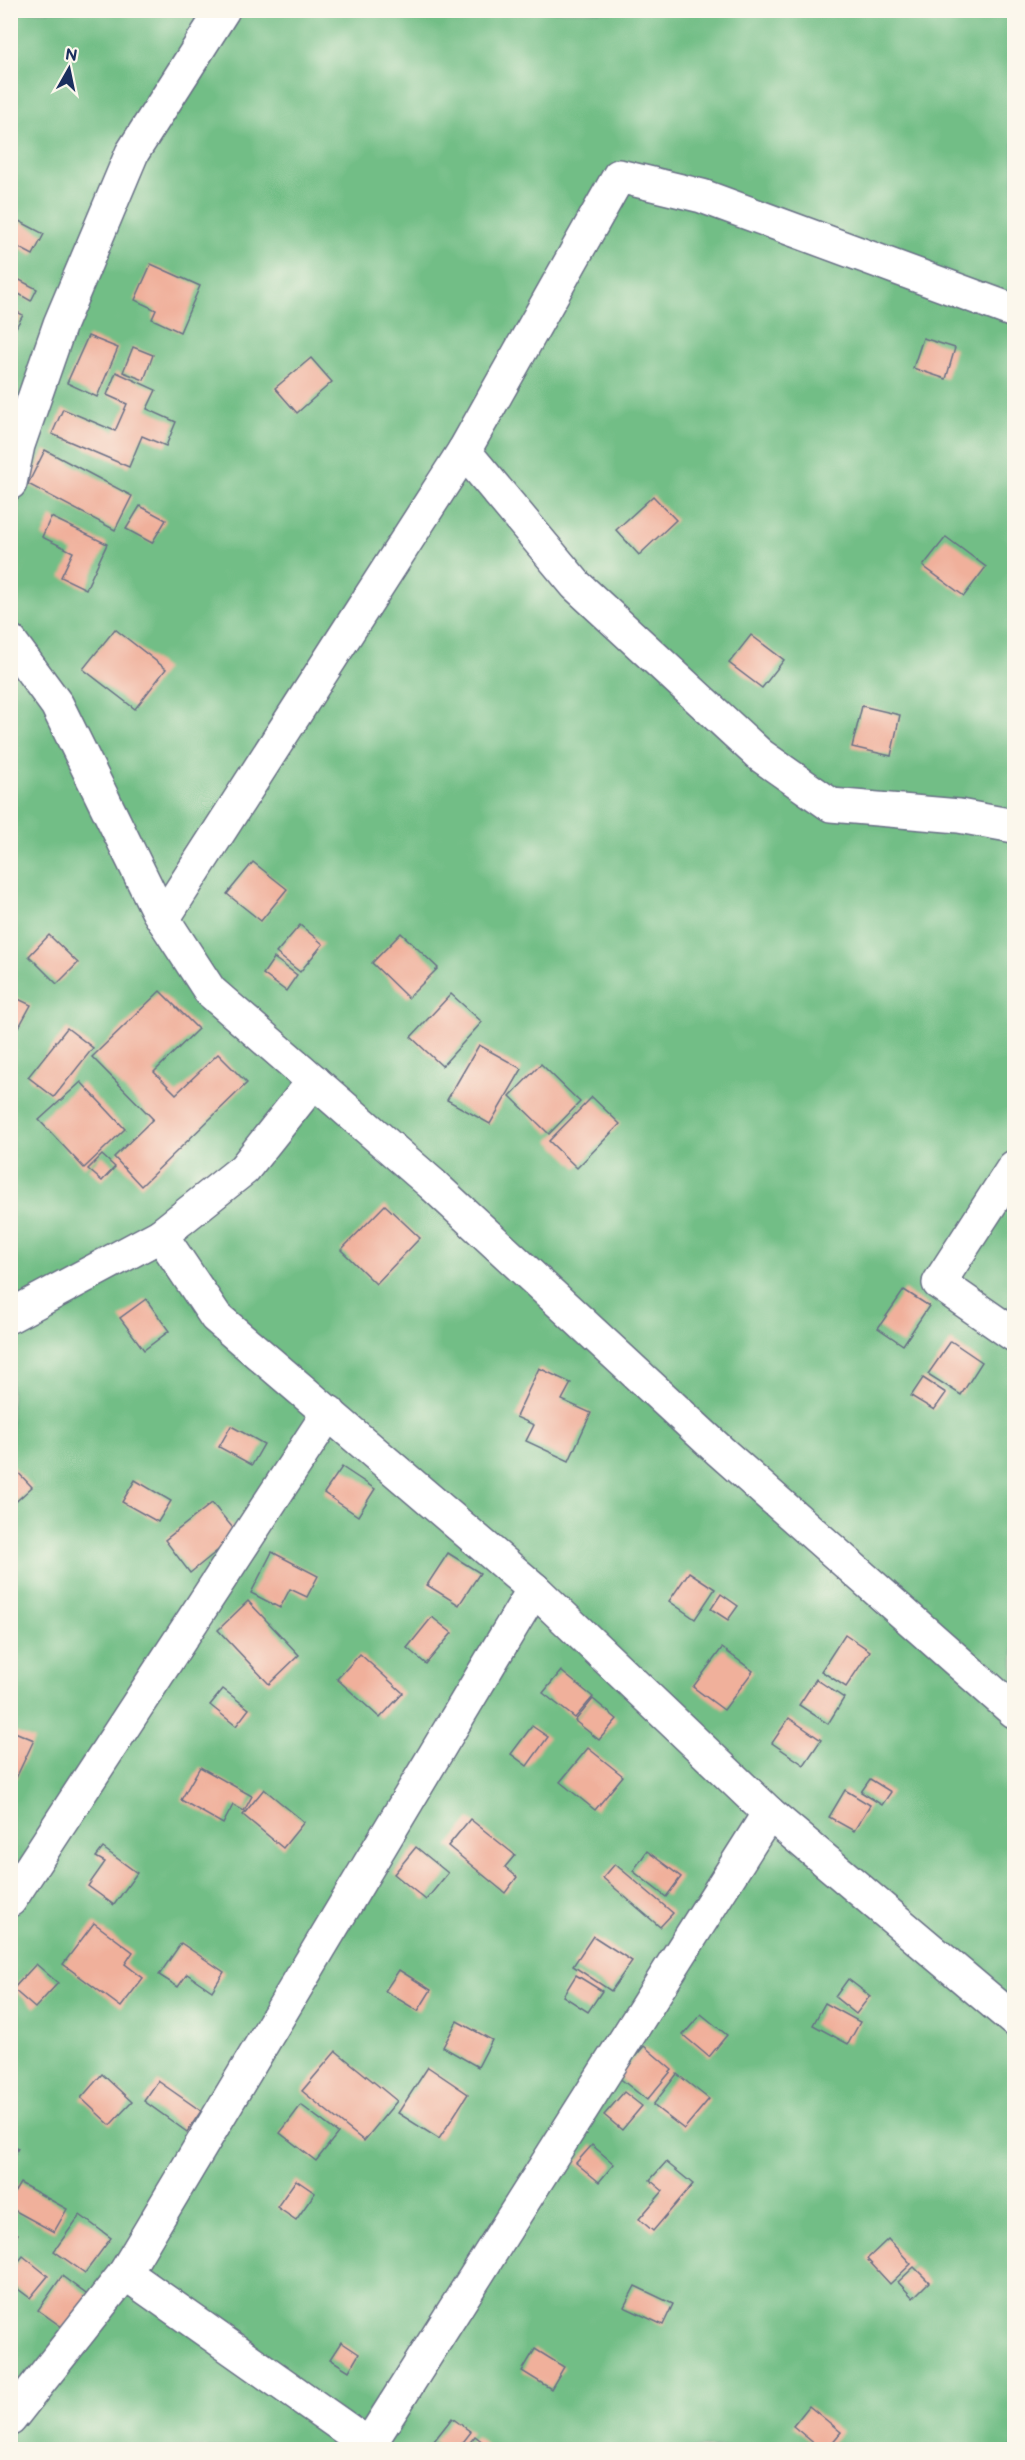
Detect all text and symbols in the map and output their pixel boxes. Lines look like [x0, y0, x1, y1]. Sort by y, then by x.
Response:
north arrow [39, 39, 99, 99]
text: N [64, 45, 79, 66]

